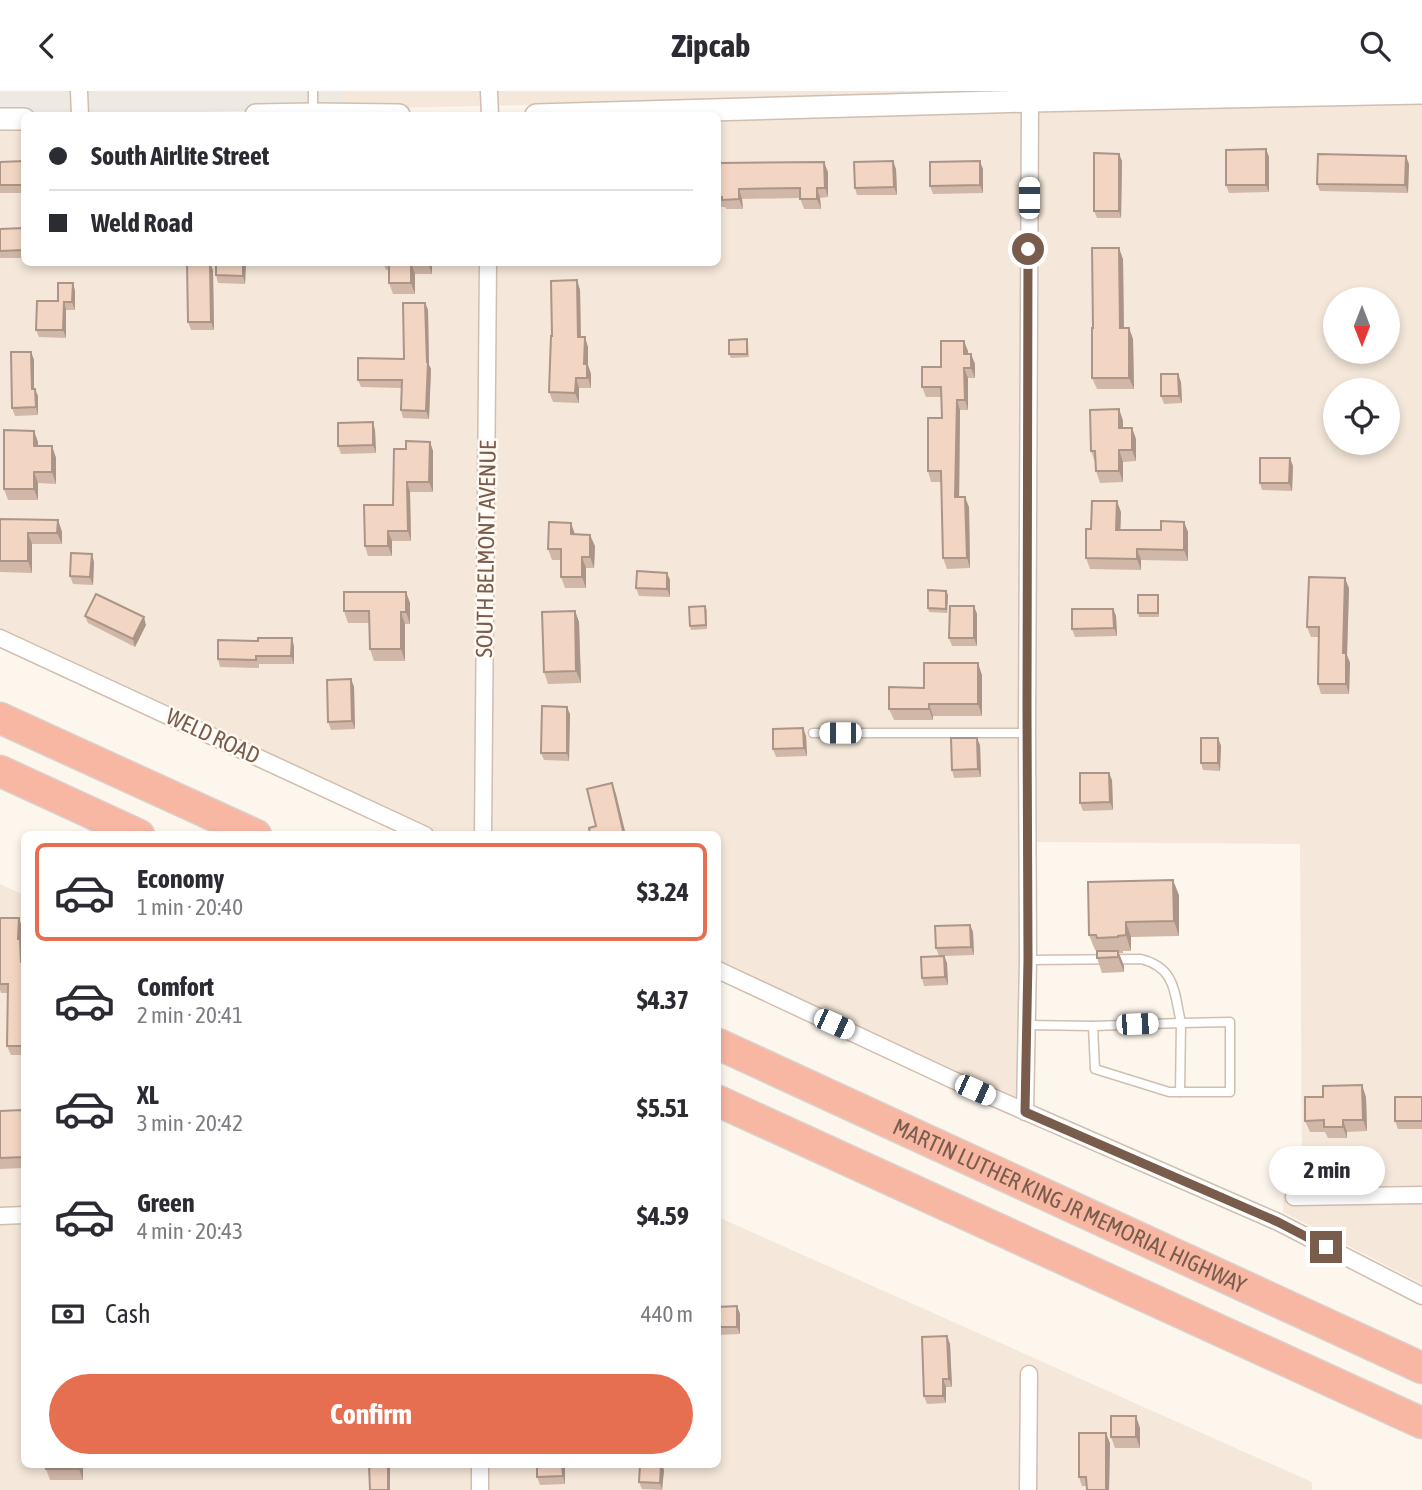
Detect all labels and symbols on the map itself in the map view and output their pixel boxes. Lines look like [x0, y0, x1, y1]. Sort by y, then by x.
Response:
car [1019, 177, 1040, 219]
route start [1012, 233, 1044, 265]
north arrow [1323, 287, 1400, 364]
street label: SOUTH BELMONT AVENUE [471, 440, 501, 658]
street label: WELD ROAD [162, 703, 264, 769]
car [820, 723, 862, 744]
car [811, 1006, 858, 1042]
car [1116, 1013, 1159, 1035]
car [952, 1072, 999, 1108]
street label: MARTIN LUTHER KING JR MEMORIAL HIGHWAY [889, 1113, 1251, 1299]
callout: 2 min [1268, 1145, 1384, 1195]
route end [1310, 1231, 1342, 1263]

